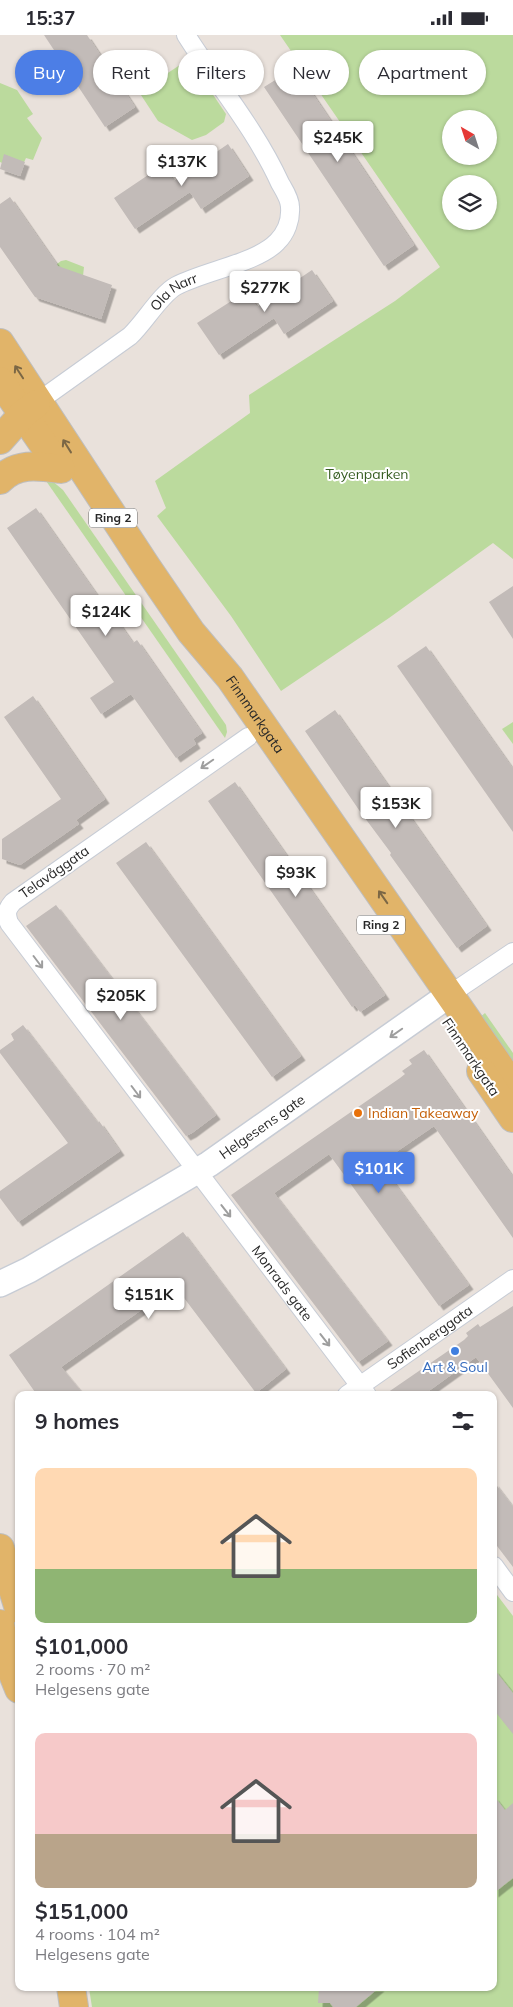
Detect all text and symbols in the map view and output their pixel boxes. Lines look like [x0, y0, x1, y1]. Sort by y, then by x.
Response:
text: 15:37 [25, 6, 75, 30]
chip: Buy [15, 50, 83, 95]
chip: Rent [93, 50, 168, 95]
chip: Filters [178, 50, 264, 95]
chip: New [274, 50, 349, 95]
chip: Apartment [359, 50, 486, 95]
north arrow [442, 110, 498, 165]
map controls [442, 110, 497, 230]
pin: $245K [303, 121, 373, 163]
text: $245K [313, 127, 363, 147]
pin: $137K [147, 145, 217, 187]
text: $137K [157, 151, 207, 171]
button: layers [442, 175, 497, 230]
street label: Ola Narr [146, 268, 201, 315]
pin: $277K [230, 271, 300, 313]
text: $277K [240, 277, 290, 297]
one-way arrow [14, 365, 25, 379]
one-way arrow [62, 439, 73, 453]
park label: Tøyenparken [325, 465, 409, 483]
road number: Ring 2 [89, 508, 137, 527]
pin: $124K [71, 595, 141, 637]
text: $124K [81, 601, 131, 621]
street label: Finnmarkgata [222, 672, 288, 757]
one-way arrow [201, 759, 215, 769]
pin: $153K [361, 787, 431, 829]
text: $153K [371, 793, 421, 813]
street label: Telavåggata [16, 841, 92, 903]
pin: $93K [266, 855, 326, 898]
text: $93K [276, 862, 316, 882]
one-way arrow [378, 890, 388, 904]
road number: Ring 2 [357, 915, 405, 935]
one-way arrow [33, 955, 44, 968]
pin: $205K [86, 979, 156, 1021]
text: $205K [96, 985, 146, 1005]
street label: Finnmarkgata [438, 1014, 504, 1100]
one-way arrow [389, 1028, 403, 1038]
one-way arrow [131, 1085, 142, 1098]
street label: Helgesens gate [216, 1090, 308, 1163]
place label: Indian Takeaway [368, 1104, 479, 1122]
marker: Indian Takeaway [352, 1107, 364, 1119]
pin: $101K [344, 1151, 414, 1194]
text: $101K [354, 1158, 404, 1178]
one-way arrow [221, 1204, 231, 1218]
street label: Monrads gate [248, 1242, 317, 1324]
pin: $151K [114, 1277, 184, 1320]
text: $151K [124, 1284, 174, 1304]
street label: Sofienberggata [384, 1301, 476, 1373]
one-way arrow [320, 1333, 330, 1347]
marker: Art & Soul [449, 1345, 461, 1357]
place label: Art & Soul [422, 1358, 488, 1376]
icon: filters [449, 1407, 477, 1435]
text: 9 homes [35, 1408, 119, 1434]
icon: home [211, 1501, 301, 1591]
text: $101,000 [35, 1633, 128, 1659]
text: 2 rooms · 70 m² [35, 1659, 150, 1679]
text: Helgesens gate [35, 1679, 150, 1699]
icon: home [211, 1766, 301, 1856]
text: $151,000 [35, 1898, 128, 1924]
text: 4 rooms · 104 m² [35, 1924, 160, 1944]
text: Helgesens gate [35, 1944, 150, 1964]

